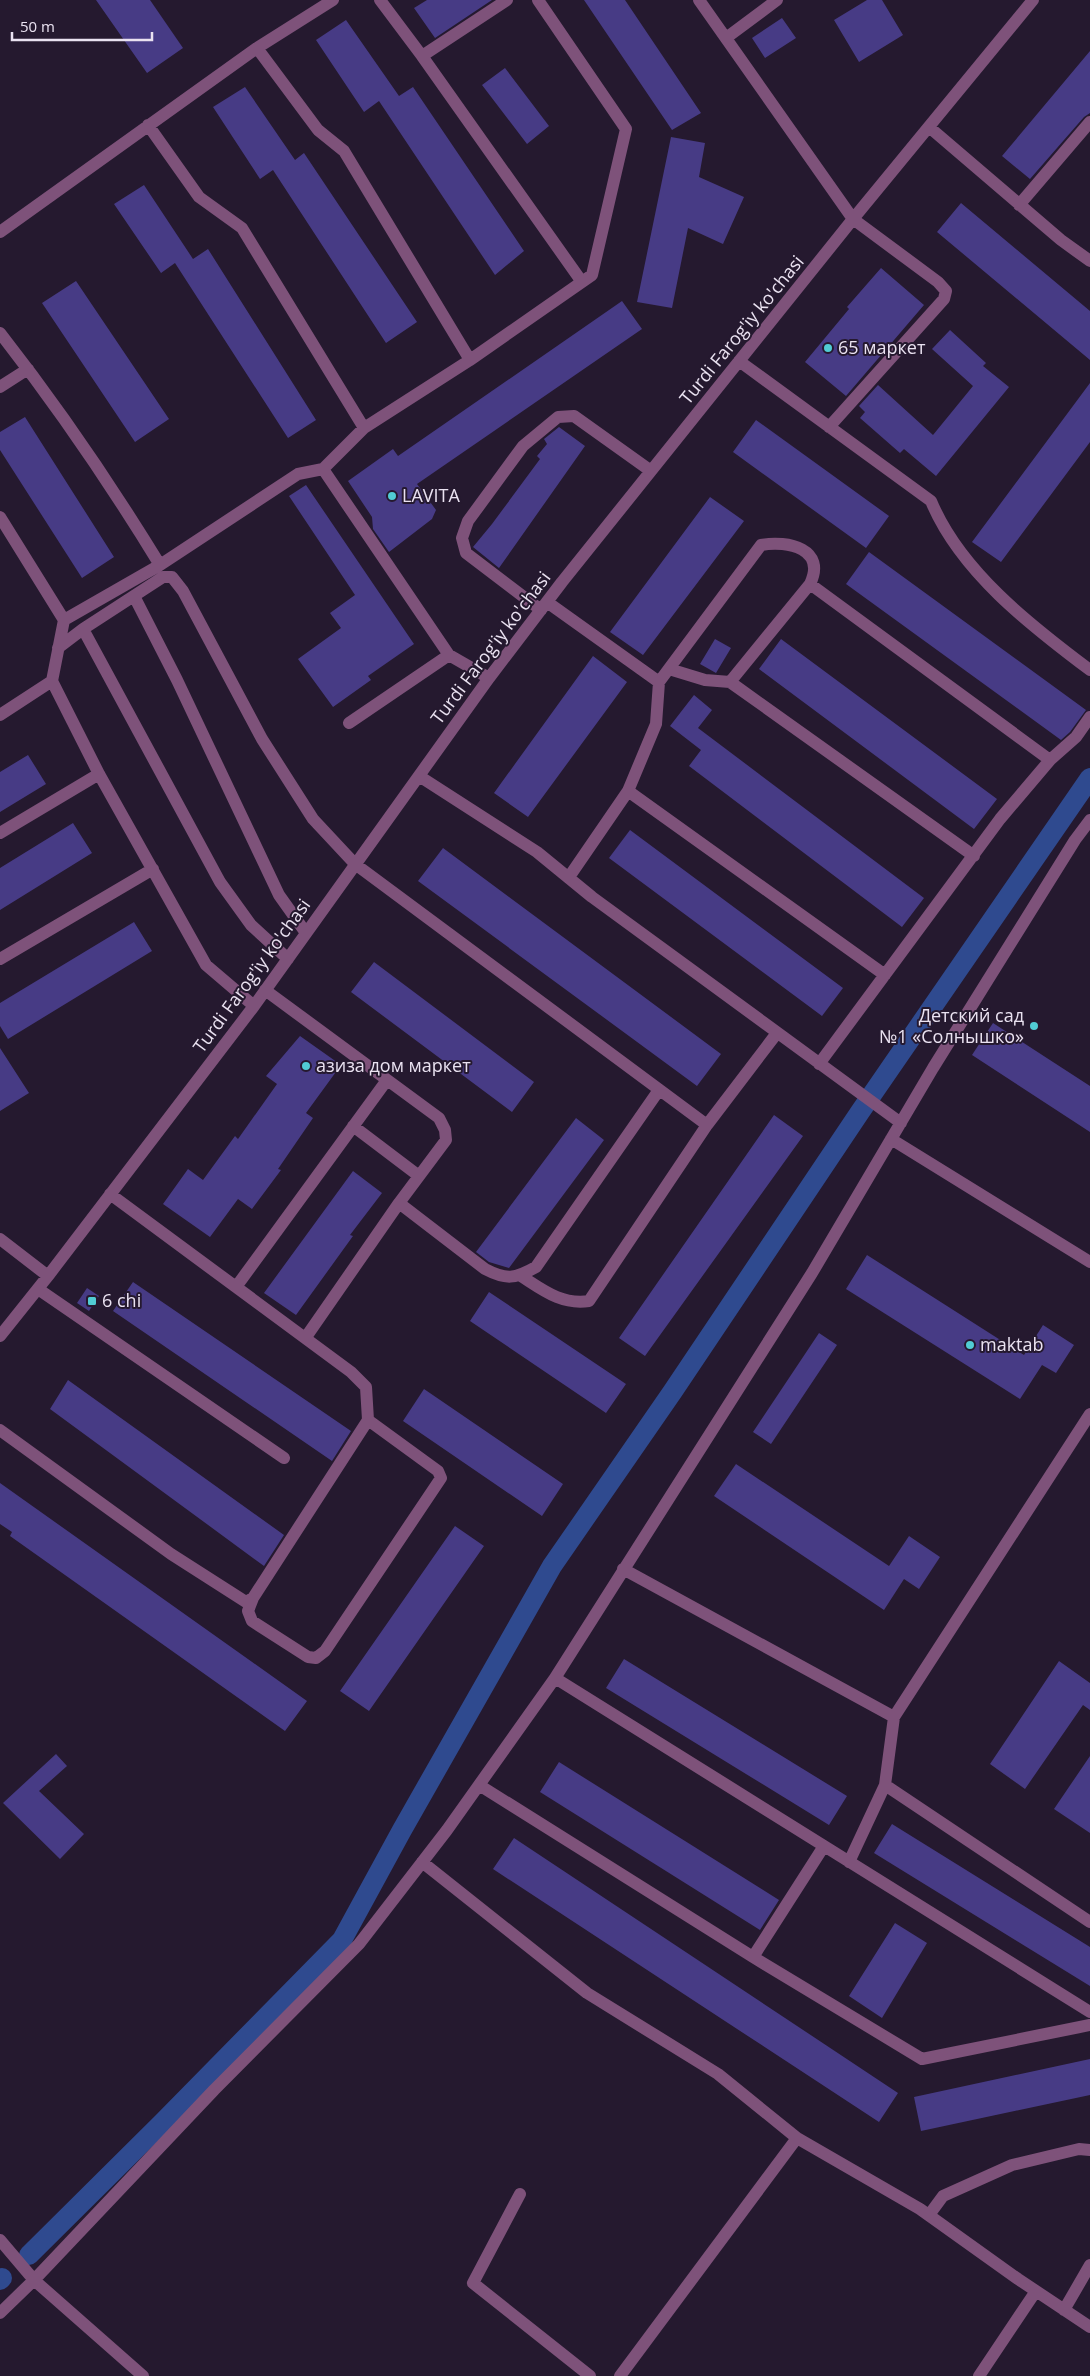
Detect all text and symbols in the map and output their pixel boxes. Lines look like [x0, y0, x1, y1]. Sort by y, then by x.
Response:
scale bar [12, 10, 152, 42]
text: 50 m [20, 16, 55, 36]
street label: Turdi Farog'iy ko'chasi [674, 250, 809, 409]
place label: 65 маркет [838, 335, 926, 359]
marker: 65 маркет [822, 342, 834, 354]
place label: LAVITA [402, 483, 460, 507]
marker: LAVITA [386, 490, 398, 502]
street label: Turdi Farog'iy ko'chasi [425, 566, 555, 728]
street label: Turdi Farog'iy ko'chasi [187, 894, 315, 1057]
place label: Детский сад №1 «Солнышко» [879, 1003, 1024, 1048]
marker: Детский сад №1 «Солнышко» [1028, 1020, 1040, 1032]
place label: азиза дом маркет [316, 1053, 471, 1077]
marker: азиза дом маркет [300, 1060, 312, 1072]
place label: 6 chi [102, 1288, 141, 1312]
marker: 6 chi [86, 1295, 98, 1307]
place label: maktab [980, 1332, 1044, 1356]
marker: maktab [964, 1339, 976, 1351]

